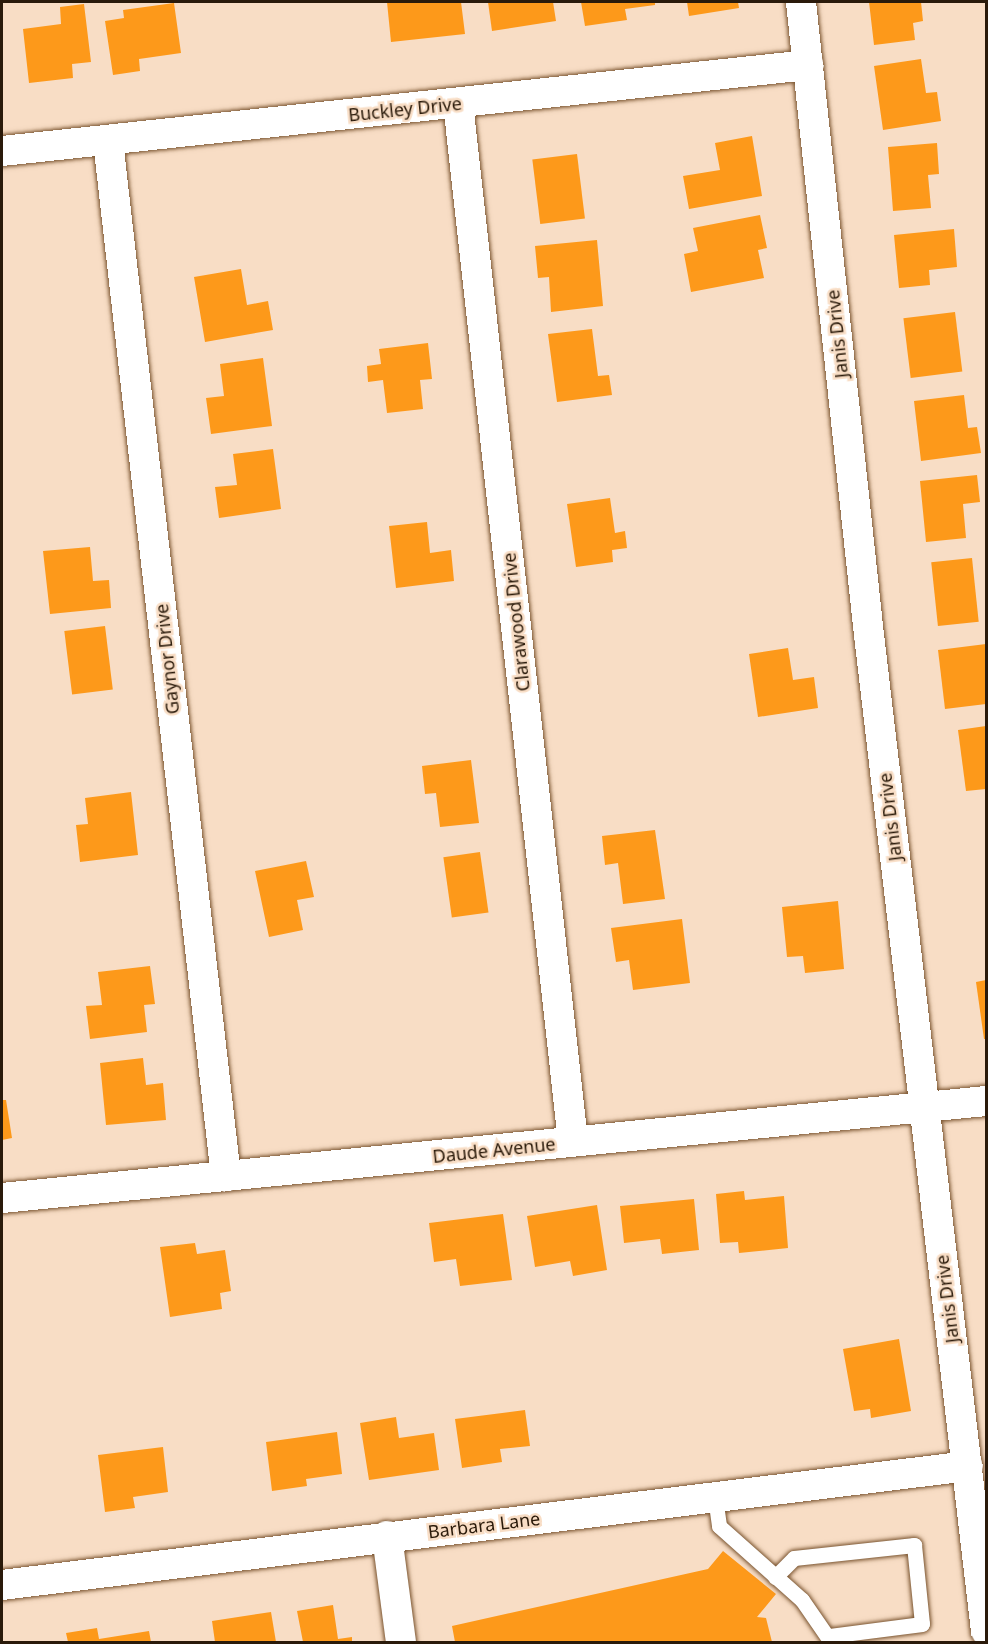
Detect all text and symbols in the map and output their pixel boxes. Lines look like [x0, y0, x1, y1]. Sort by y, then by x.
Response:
street label: Buckley Drive [347, 92, 463, 126]
street label: Janis Drive [822, 289, 852, 379]
street label: Clarawood Drive [498, 552, 534, 692]
street label: Gaynor Drive [150, 603, 184, 715]
street label: Janis Drive [874, 772, 906, 862]
street label: Daude Avenue [431, 1133, 557, 1167]
street label: Janis Drive [931, 1254, 963, 1344]
street label: Barbara Lane [427, 1507, 541, 1543]

